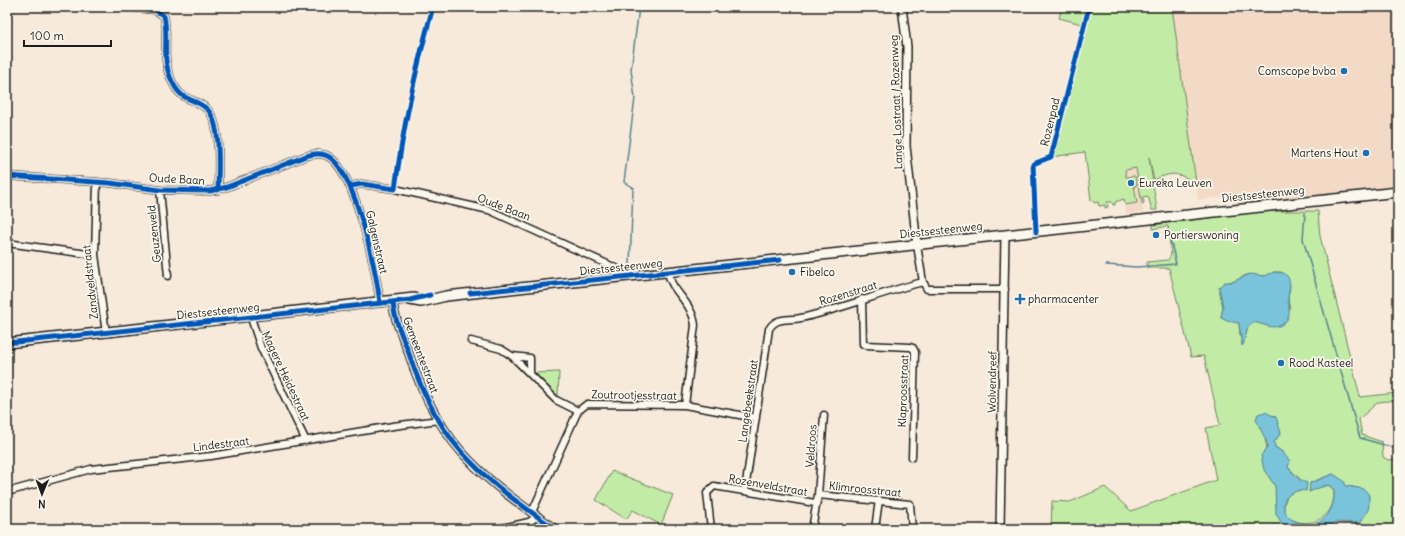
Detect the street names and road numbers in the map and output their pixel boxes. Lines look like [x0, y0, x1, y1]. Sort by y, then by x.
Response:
street label: Lange Lostraat / Rozenweg [887, 34, 905, 170]
street label: Rozenpad [1037, 96, 1063, 148]
street label: Oude Baan [149, 171, 205, 187]
street label: Diestsesteenweg [1221, 183, 1305, 205]
street label: Oude Baan [475, 190, 533, 224]
street label: Geuzenveld [144, 204, 164, 263]
street label: Galgenstraat [363, 209, 391, 275]
street label: Diestsesteenweg [899, 219, 983, 241]
street label: Zandveldstraat [79, 244, 101, 320]
street label: Diestsesteenweg [579, 256, 663, 278]
street label: Rozenstraat [817, 277, 879, 308]
street label: Diestsesteenweg [176, 300, 260, 322]
street label: Gemeentestraat [400, 315, 442, 395]
street label: Magere Heidestraat [259, 329, 313, 423]
street label: Wolvendreef [984, 350, 1000, 413]
street label: Klaproosstraat [895, 354, 911, 428]
street label: Langebeekstraat [735, 358, 761, 443]
street label: Zoutrootjesstraat [591, 387, 677, 403]
street label: Veldroos [803, 424, 819, 468]
street label: Lindestraat [192, 434, 250, 454]
street label: Rozenveldstraat [727, 471, 809, 499]
street label: Klimroosstraat [828, 478, 902, 500]

